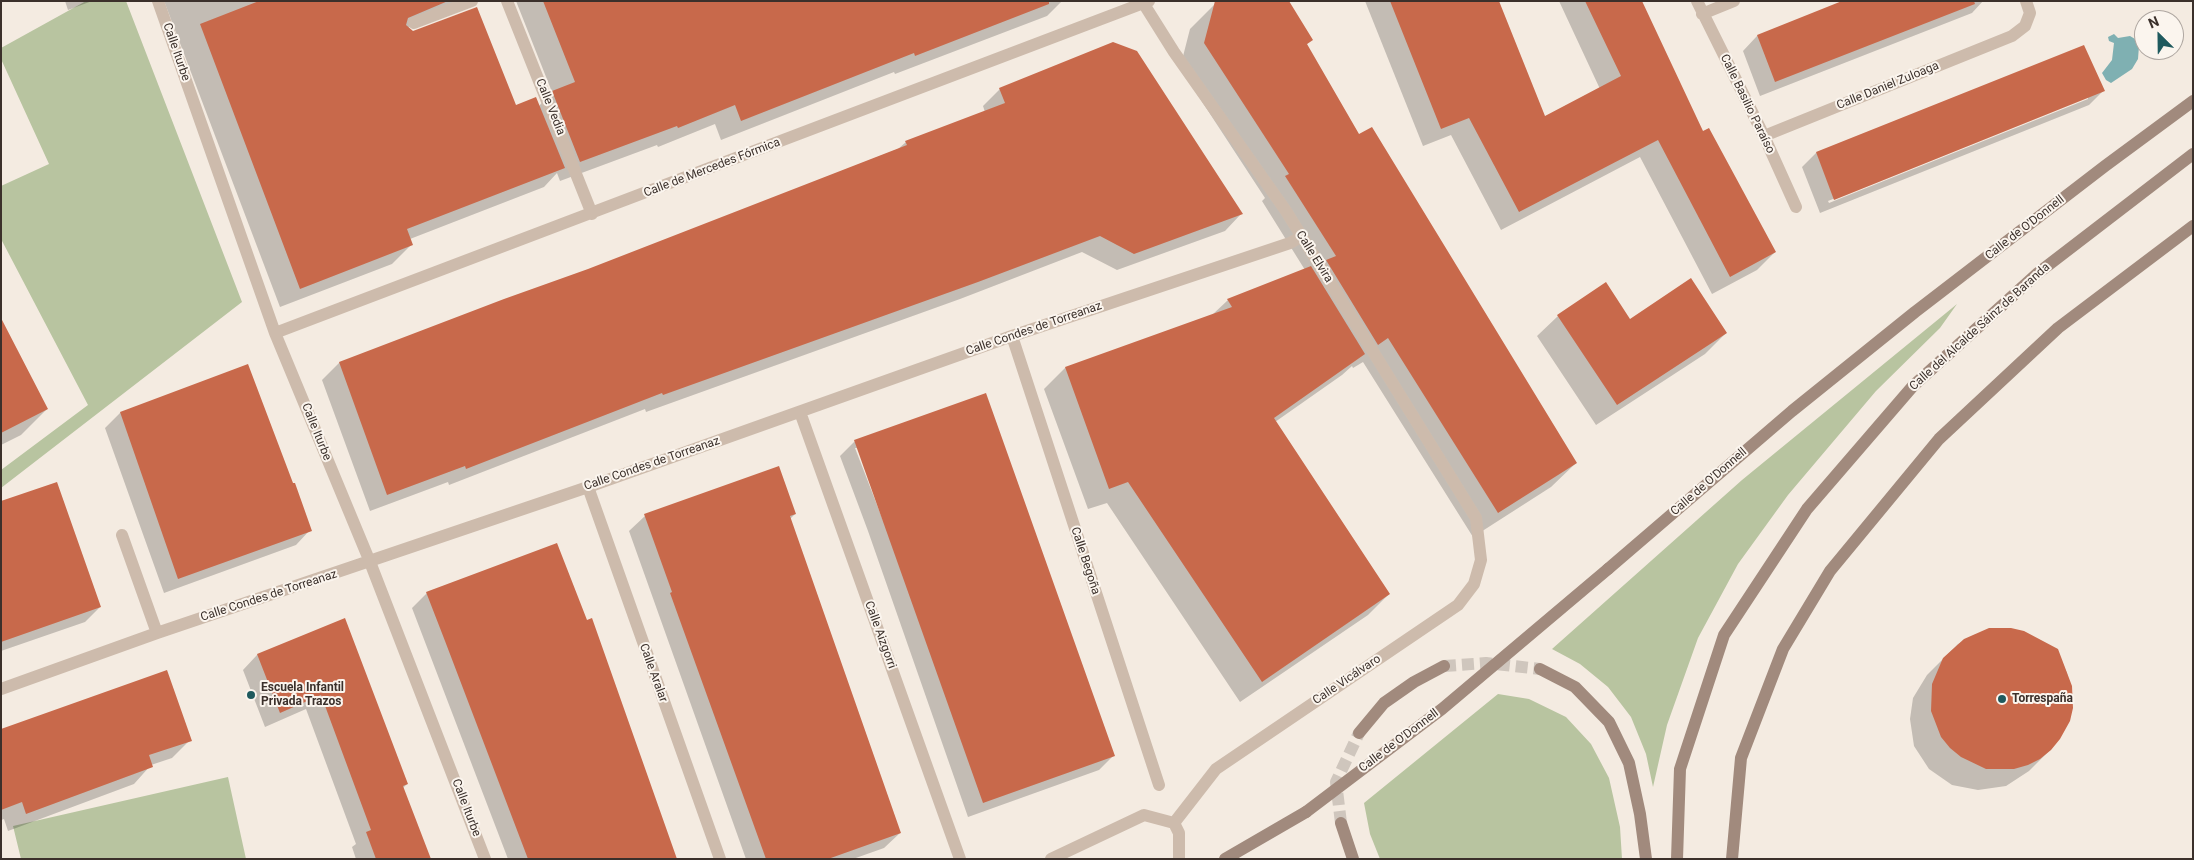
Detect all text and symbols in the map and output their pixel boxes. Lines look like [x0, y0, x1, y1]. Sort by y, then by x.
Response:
north arrow [2134, 10, 2184, 60]
text: N [2146, 13, 2161, 31]
street label: Calle Iturbe [159, 21, 193, 83]
street label: Calle Basilio Paraíso [1717, 52, 1777, 156]
street label: Calle Daniel Zuloaga [1835, 59, 1941, 113]
street label: Calle Vedia [532, 77, 568, 137]
street label: Calle de Mercedes Fórmica [642, 135, 782, 201]
street label: Calle de O'Donnell [1983, 193, 2067, 263]
street label: Calle Elvira [1292, 228, 1336, 286]
street label: Calle del Alcalde Sáinz de Baranda [1907, 260, 2053, 394]
street label: Calle Condes de Torreanaz [964, 299, 1104, 359]
street label: Calle Iturbe [298, 401, 334, 463]
street label: Calle Condes de Torreanaz [582, 434, 722, 494]
street label: Calle de O'Donnell [1668, 445, 1750, 519]
street label: Calle Begoña [1067, 525, 1103, 597]
street label: Calle Condes de Torreanaz [199, 567, 339, 625]
street label: Calle Aizgorri [861, 599, 899, 671]
street label: Calle Aralar [636, 642, 670, 704]
street label: Calle Vicálvaro [1310, 652, 1384, 708]
place label: Escuela Infantil Privada Trazos [261, 681, 344, 709]
marker: Escuela Infantil Privada Trazos [245, 689, 257, 701]
place label: Torrespaña [2012, 692, 2073, 706]
marker: Torrespaña [1996, 693, 2008, 705]
street label: Calle de O'Donnell [1356, 706, 1442, 776]
street label: Calle Iturbe [448, 777, 484, 839]

